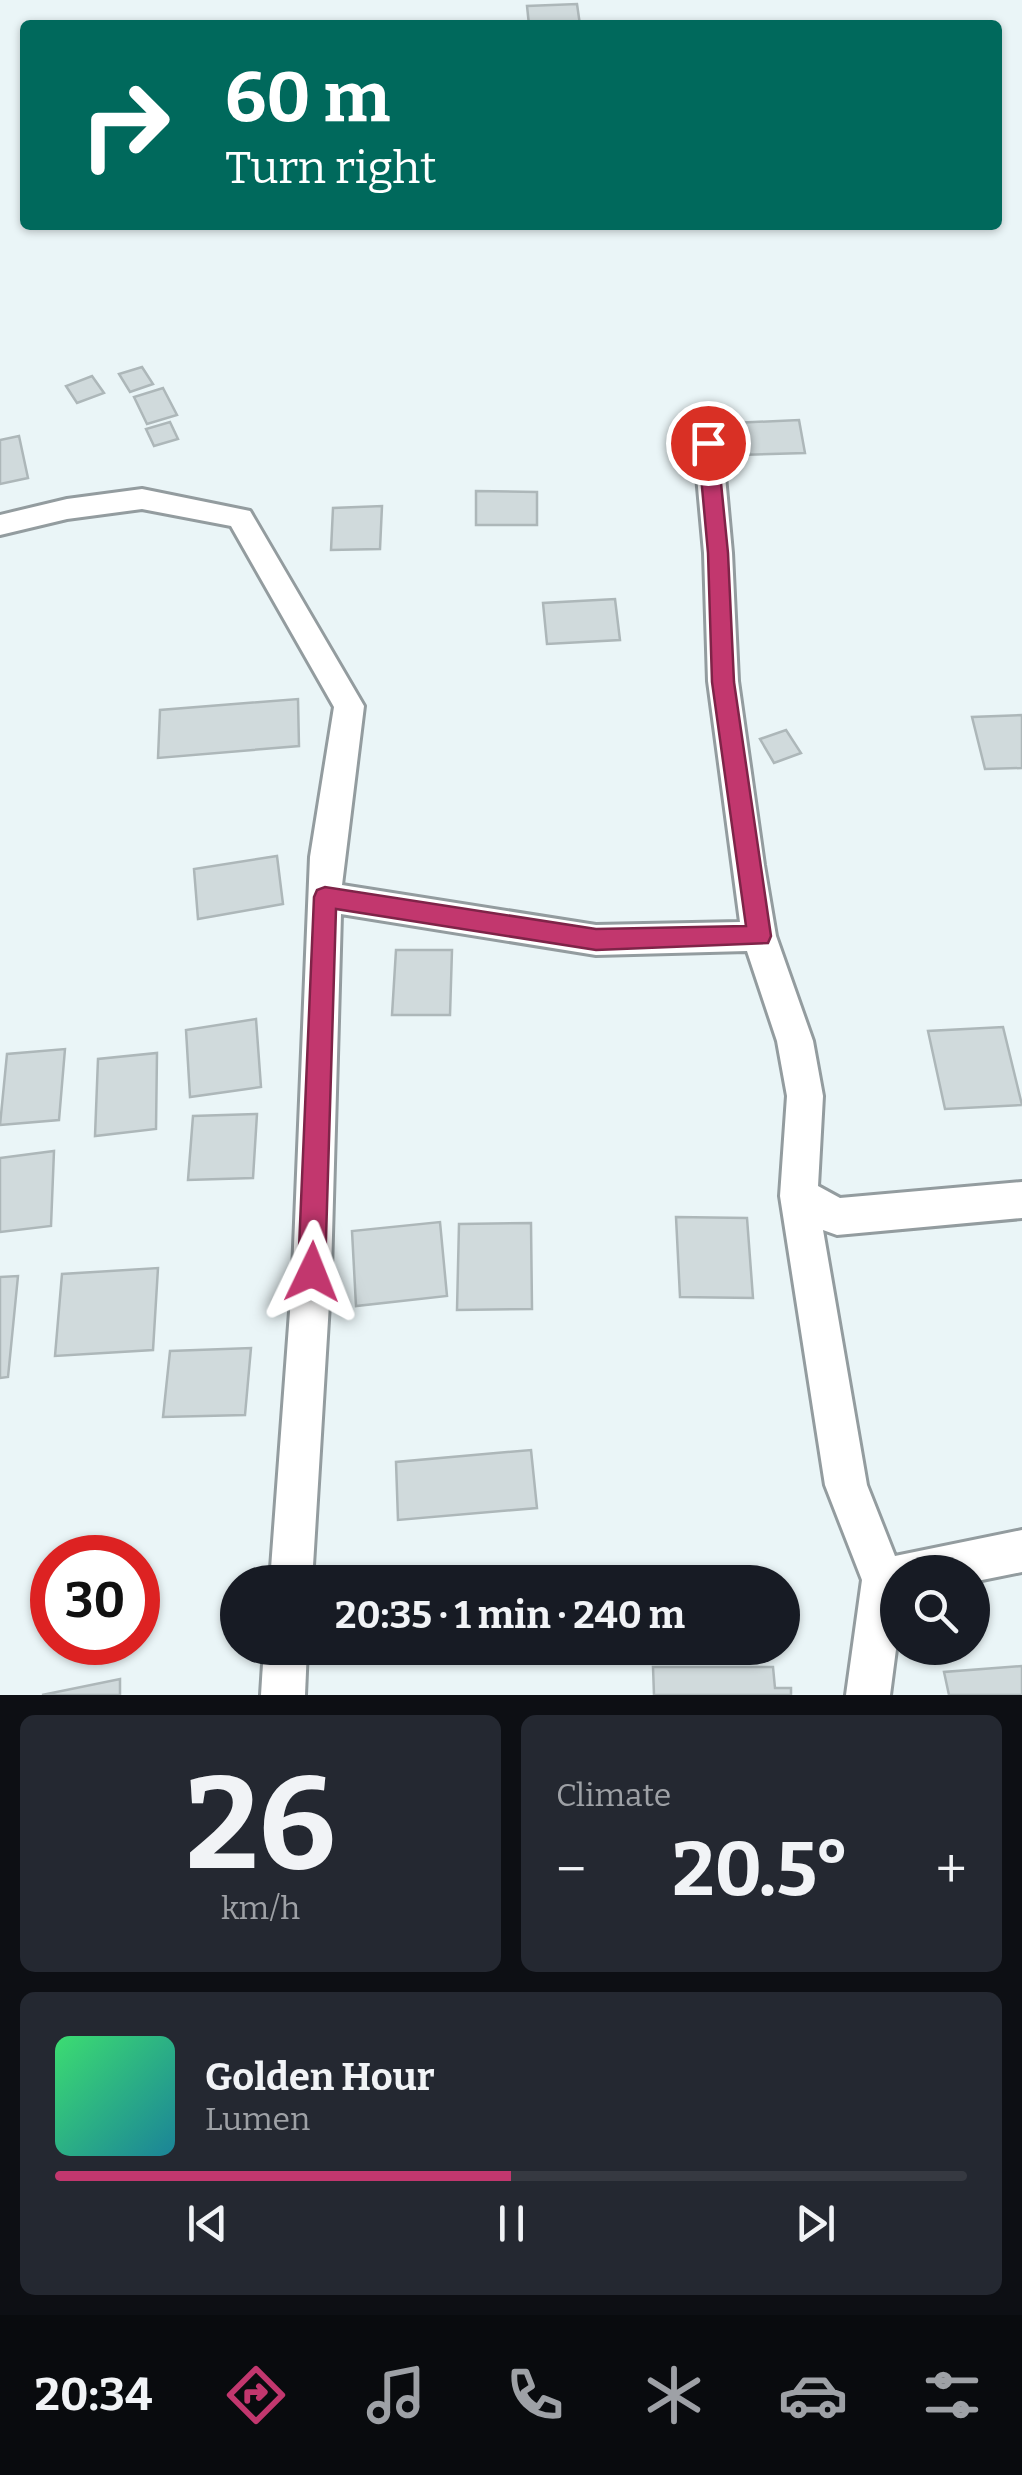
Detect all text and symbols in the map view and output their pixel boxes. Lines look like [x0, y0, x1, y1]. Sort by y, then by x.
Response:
text: 60 m [225, 56, 390, 140]
icon: right [60, 60, 190, 190]
text: Turn right [225, 141, 437, 195]
pin [666, 401, 751, 486]
icon: arrive [681, 416, 736, 471]
position arrow [260, 1220, 364, 1324]
speed limit sign: 30 [30, 1535, 160, 1665]
map controls [880, 1555, 990, 1665]
button: search [880, 1555, 990, 1665]
text: 20:35 · 1 min · 240 m [335, 1592, 685, 1638]
text: 26 [185, 1746, 336, 1902]
text: Climate [556, 1776, 671, 1814]
text: 20.5° [672, 1825, 850, 1915]
text: − [556, 1837, 586, 1903]
text: + [936, 1837, 967, 1903]
text: km/h [221, 1889, 300, 1927]
text: Golden Hour [205, 2054, 435, 2100]
text: Lumen [205, 2100, 310, 2138]
icon: previous [180, 2196, 235, 2251]
icon: pause [484, 2196, 539, 2251]
icon: next [788, 2196, 843, 2251]
icon: directions [221, 2360, 291, 2430]
icon: music [361, 2360, 431, 2430]
icon: phone [500, 2360, 570, 2430]
icon: climate [639, 2360, 709, 2430]
icon: car [778, 2360, 848, 2430]
icon: filters [917, 2360, 987, 2430]
text: 20:34 [35, 2368, 152, 2422]

